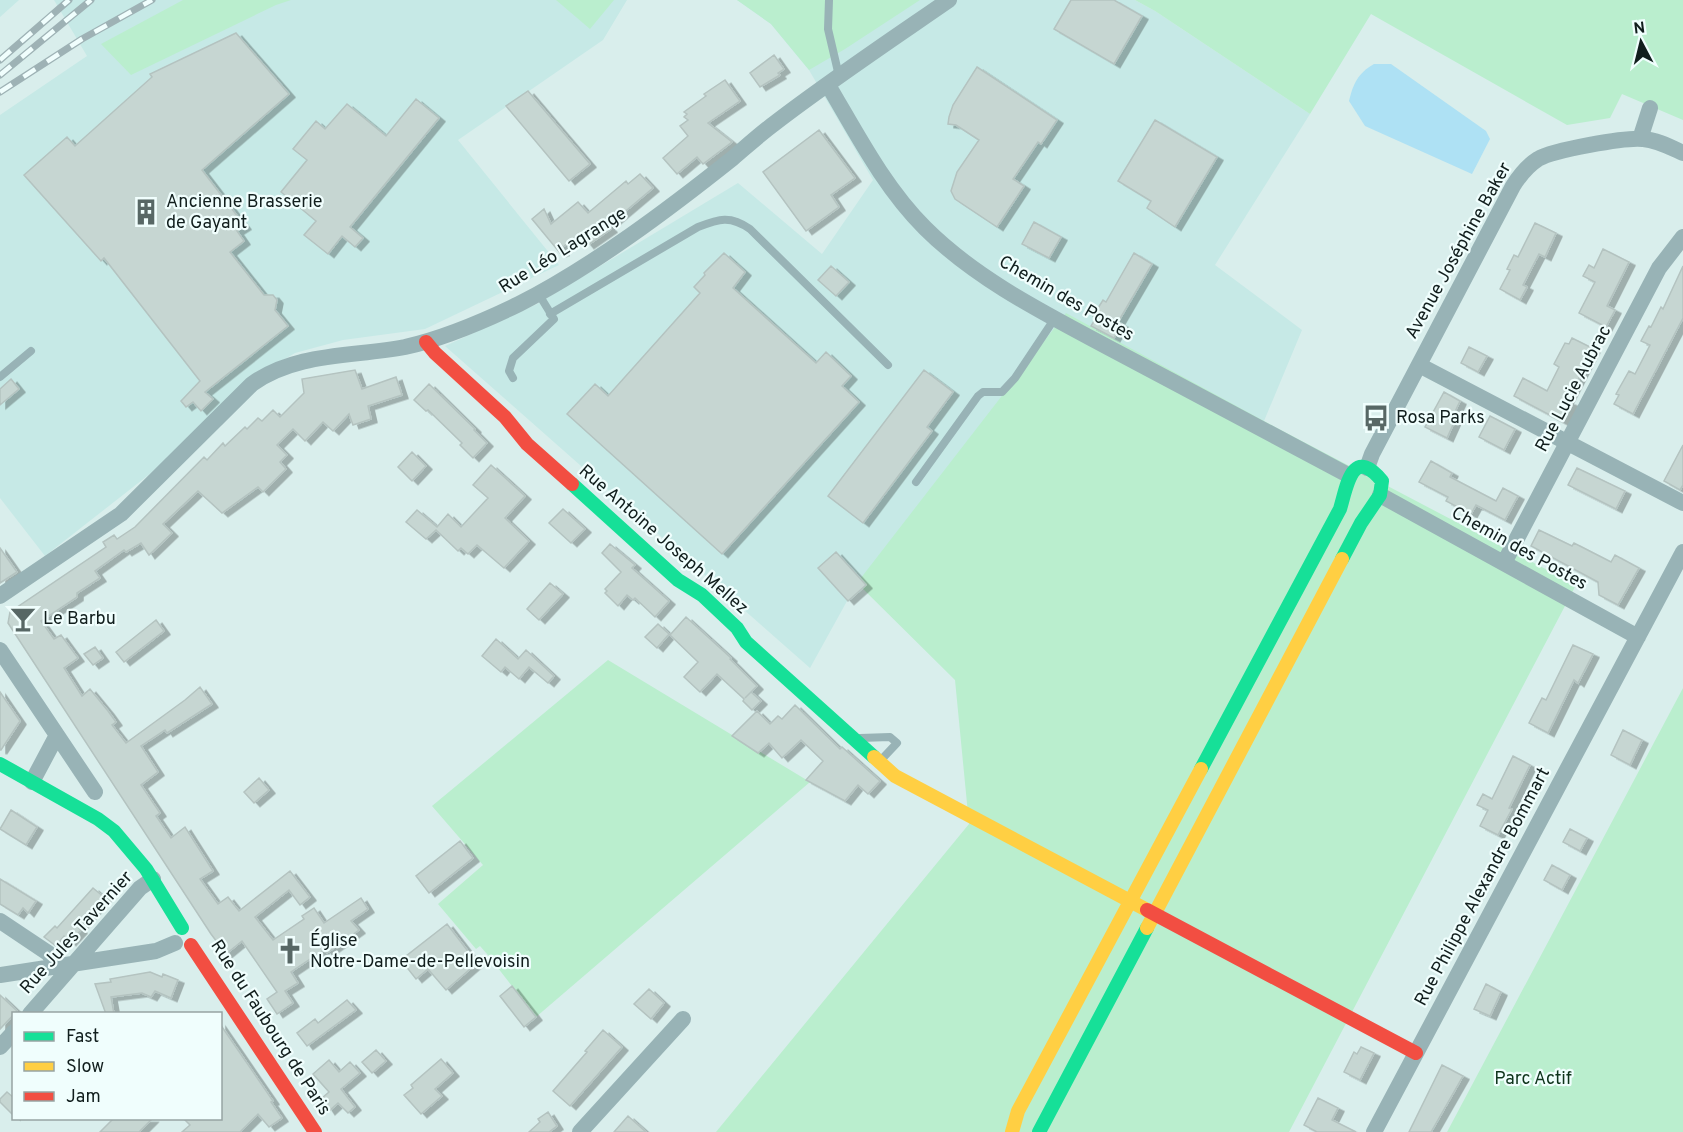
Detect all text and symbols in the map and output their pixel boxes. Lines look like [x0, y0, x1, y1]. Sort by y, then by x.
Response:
north arrow [1611, 12, 1671, 72]
text: N [1632, 18, 1646, 40]
street label: Avenue Joséphine Baker [1401, 159, 1517, 343]
place label: Ancienne Brasserie de Gayant [166, 191, 322, 235]
building icon: Ancienne Brasserie de Gayant [131, 197, 161, 227]
street label: Rue Léo Lagrange [495, 203, 631, 299]
street label: Chemin des Postes [994, 251, 1138, 347]
street label: Rue Lucie Aubrac [1531, 322, 1617, 456]
bus stop icon: Rosa Parks [1361, 403, 1391, 433]
place label: Rosa Parks [1396, 407, 1485, 430]
street label: Rue Antoine Joseph Mellez [574, 460, 752, 620]
street label: Chemin des Postes [1447, 502, 1591, 596]
bar icon: Le Barbu [8, 604, 38, 634]
place label: Le Barbu [43, 608, 116, 631]
street label: Rue Philippe Alexandre Bommart [1410, 764, 1556, 1010]
street label: Rue Jules Tavernier [16, 867, 138, 999]
place label: Église Notre-Dame-de-Pellevoisin [310, 928, 530, 974]
street label: Rue du Faubourg de Paris [205, 936, 335, 1120]
church icon: Église Notre-Dame-de-Pellevoisin [275, 936, 305, 966]
legend [12, 1012, 222, 1120]
text: Fast [66, 1026, 99, 1049]
text: Slow [66, 1056, 104, 1079]
park label: Parc Actif [1494, 1068, 1572, 1091]
text: Jam [66, 1086, 101, 1109]

